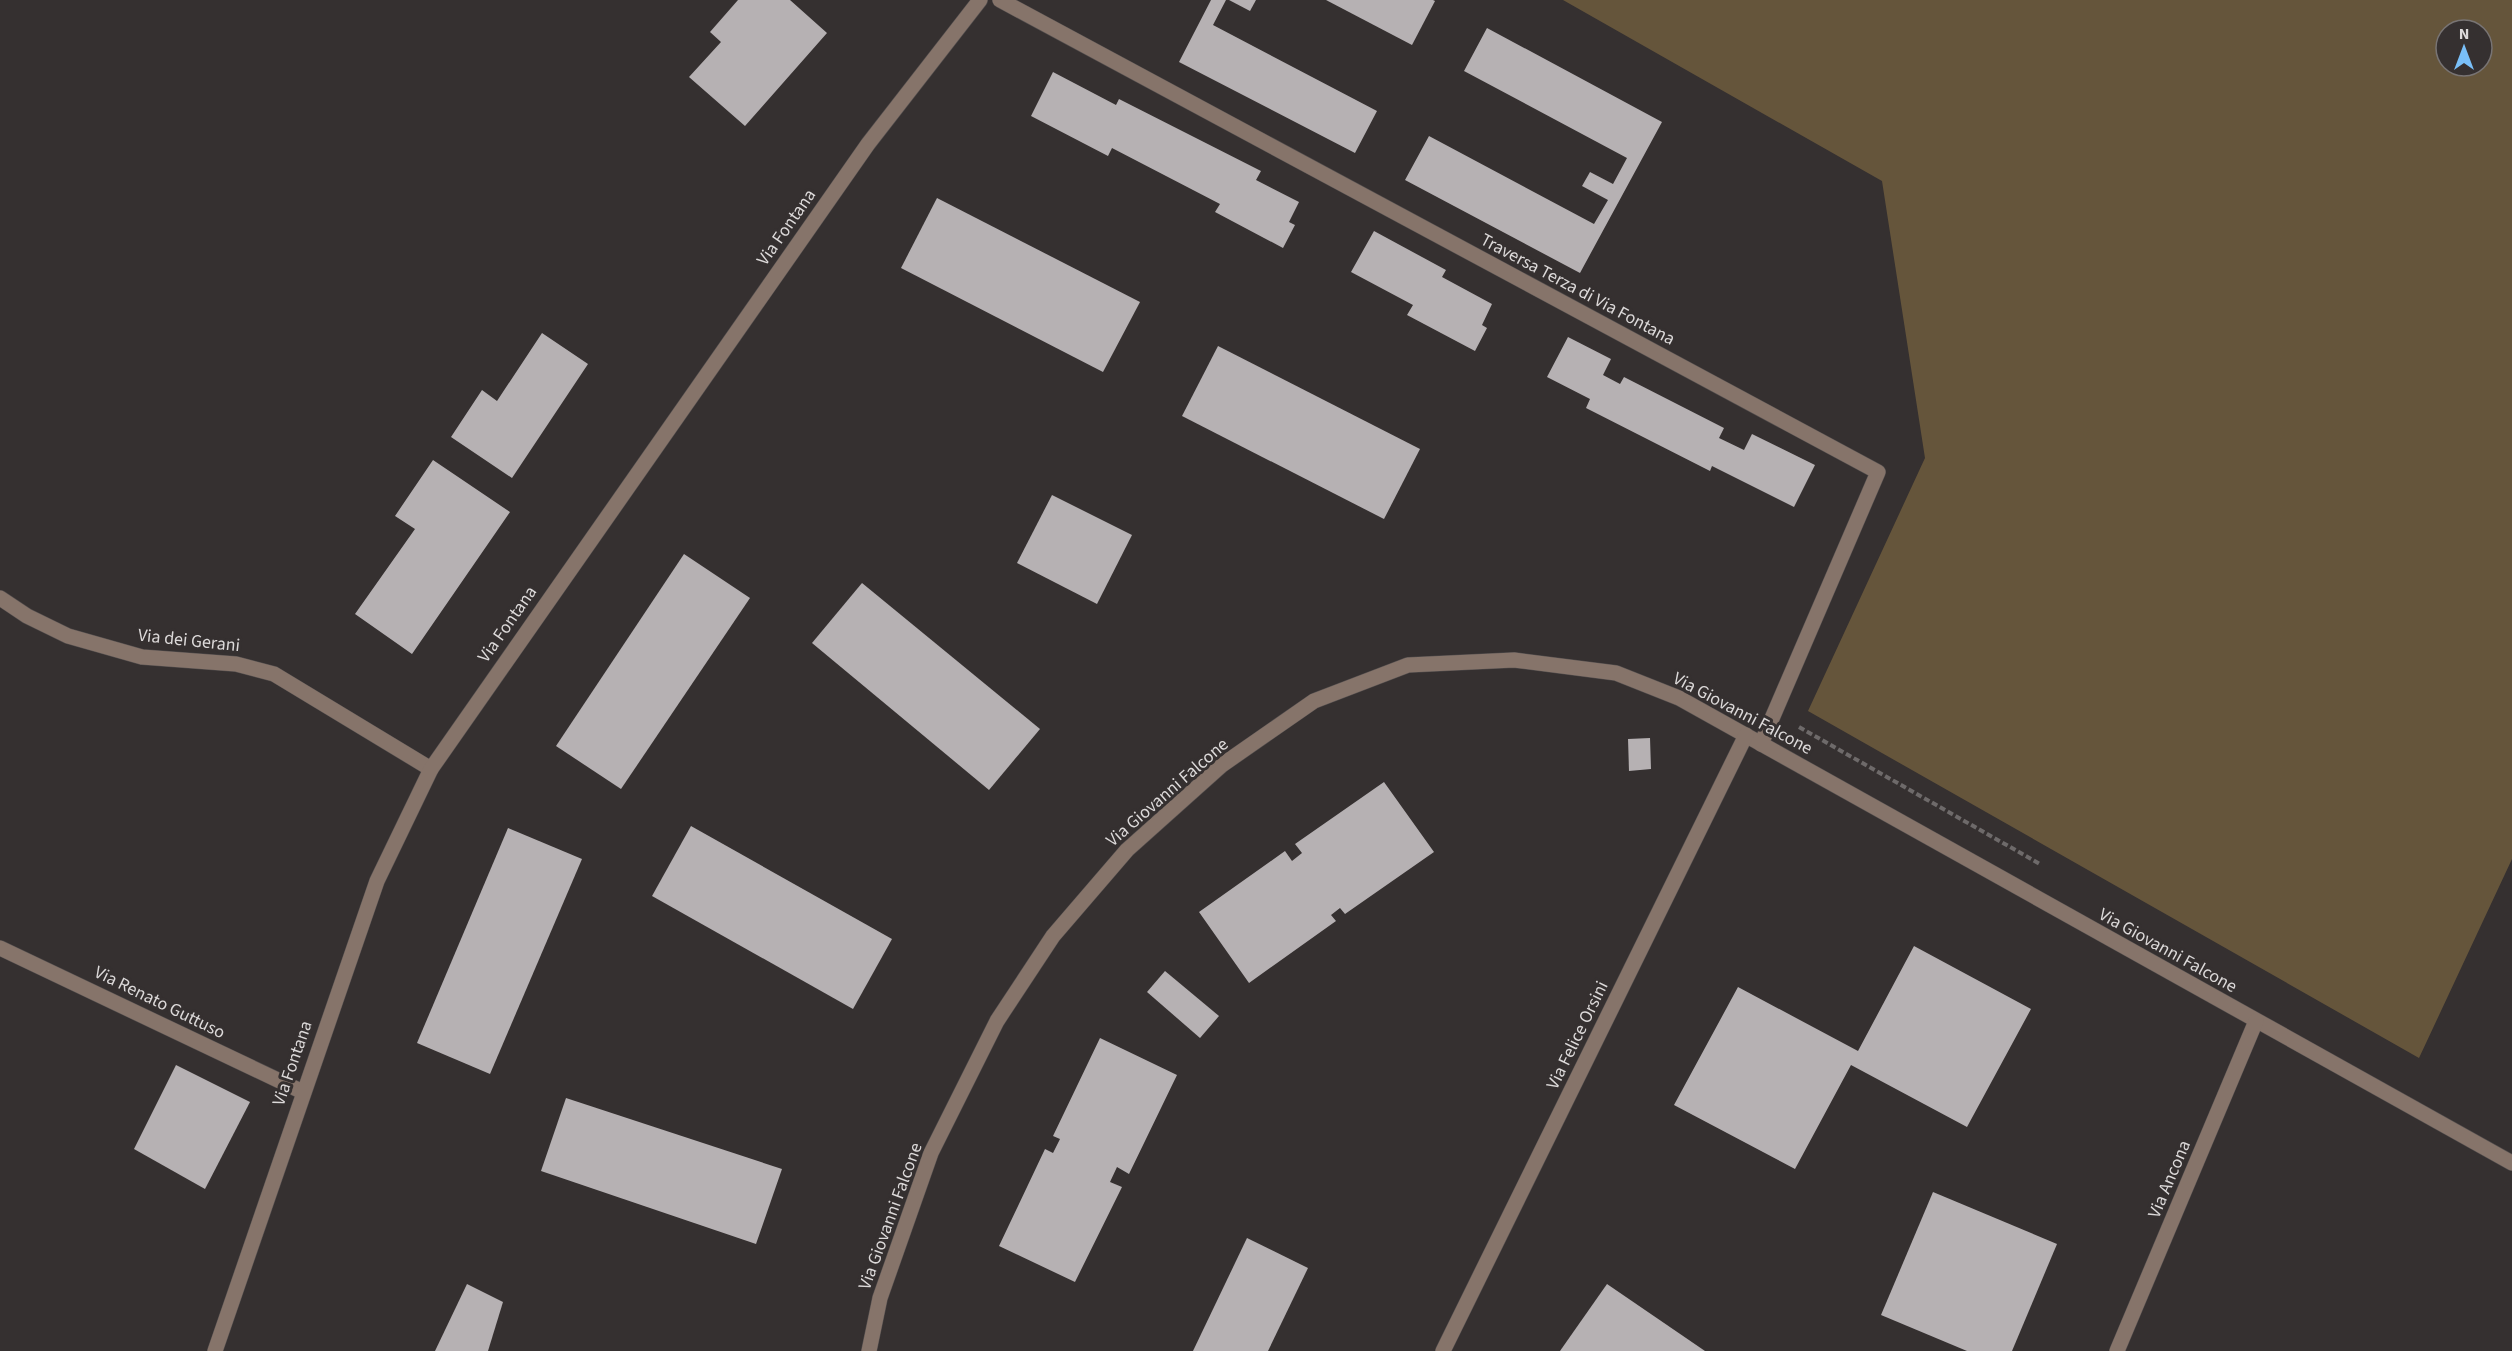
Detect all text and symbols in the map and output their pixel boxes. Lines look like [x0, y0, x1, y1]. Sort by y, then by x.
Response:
north arrow [2434, 18, 2494, 78]
text: N [2459, 23, 2469, 45]
street label: Via Fontana [751, 184, 822, 271]
street label: Traversa Terza di Via Fontana [1476, 227, 1680, 351]
street label: Via Fontana [472, 581, 543, 668]
street label: Via dei Gerani [137, 623, 241, 658]
street label: Via Giovanni Falcone [1669, 666, 1817, 761]
street label: Via Giovanni Falcone [1101, 732, 1234, 853]
street label: Via Giovanni Falcone [2094, 902, 2242, 999]
street label: Via Renato Guttuso [90, 960, 230, 1045]
street label: Via Felice Orsini [1540, 977, 1614, 1094]
street label: Via Fontana [266, 1017, 319, 1109]
street label: Via Ancona [2142, 1136, 2197, 1222]
street label: Via Giovanni Falcone [852, 1139, 929, 1293]

